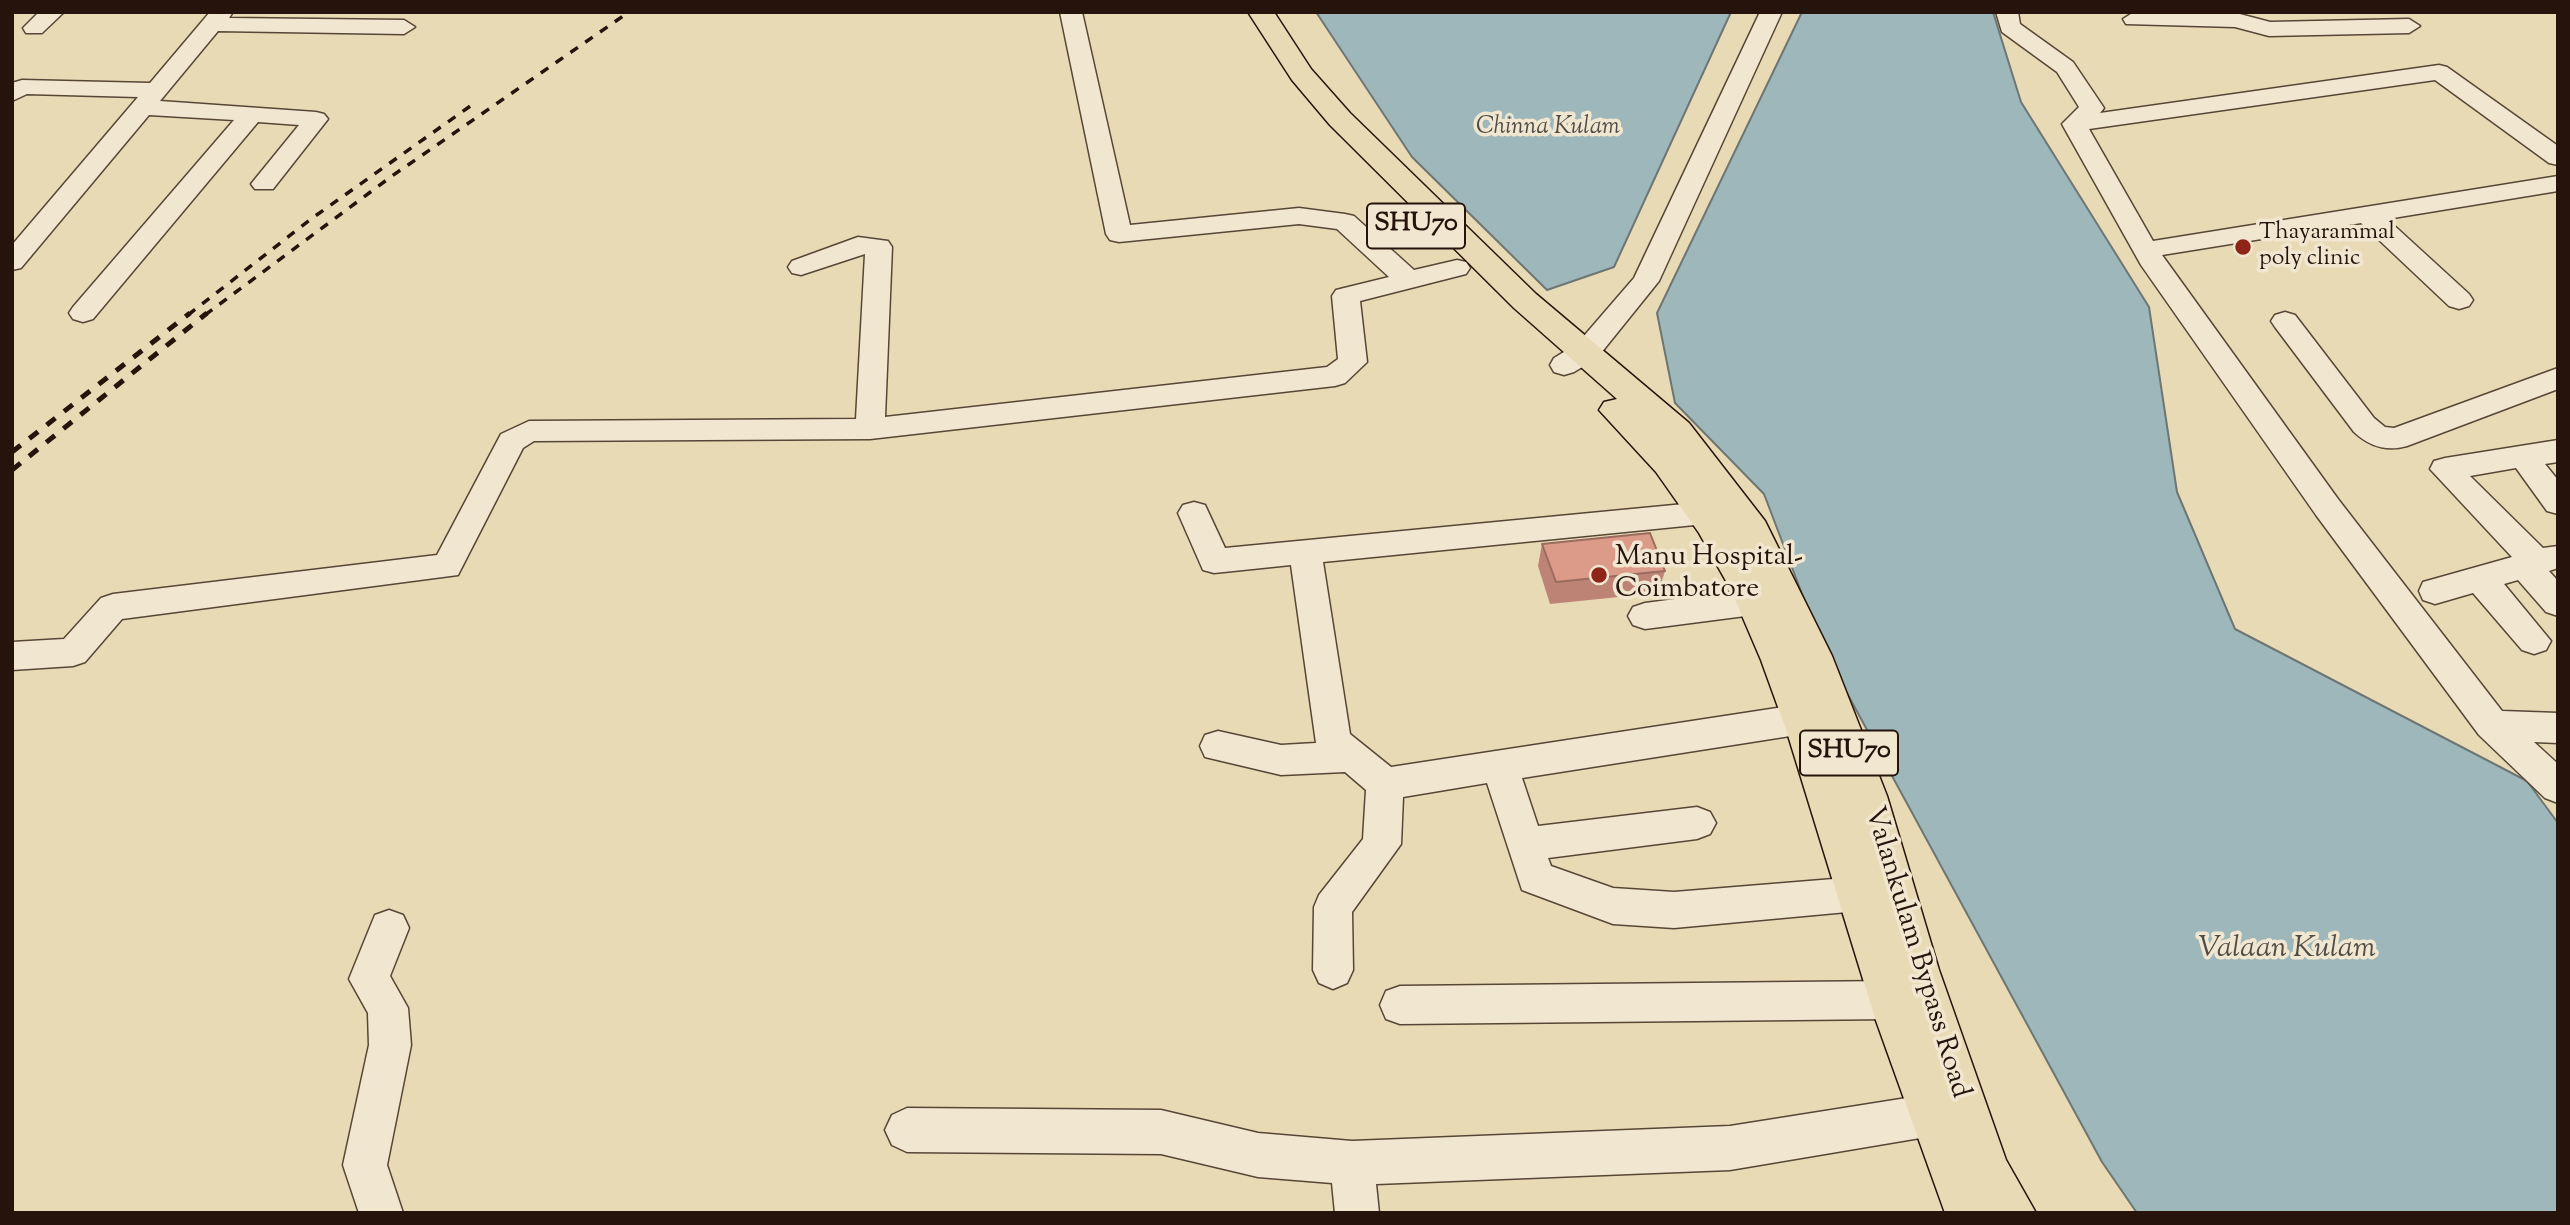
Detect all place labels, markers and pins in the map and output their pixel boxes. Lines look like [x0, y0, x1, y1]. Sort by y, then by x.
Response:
place label: Thayarammal poly clinic [2259, 220, 2395, 274]
marker: Thayarammal poly clinic [2233, 237, 2253, 257]
place label: Manu Hospital- Coimbatore [1615, 542, 1803, 608]
marker: Manu Hospital- Coimbatore [1589, 565, 1609, 585]

